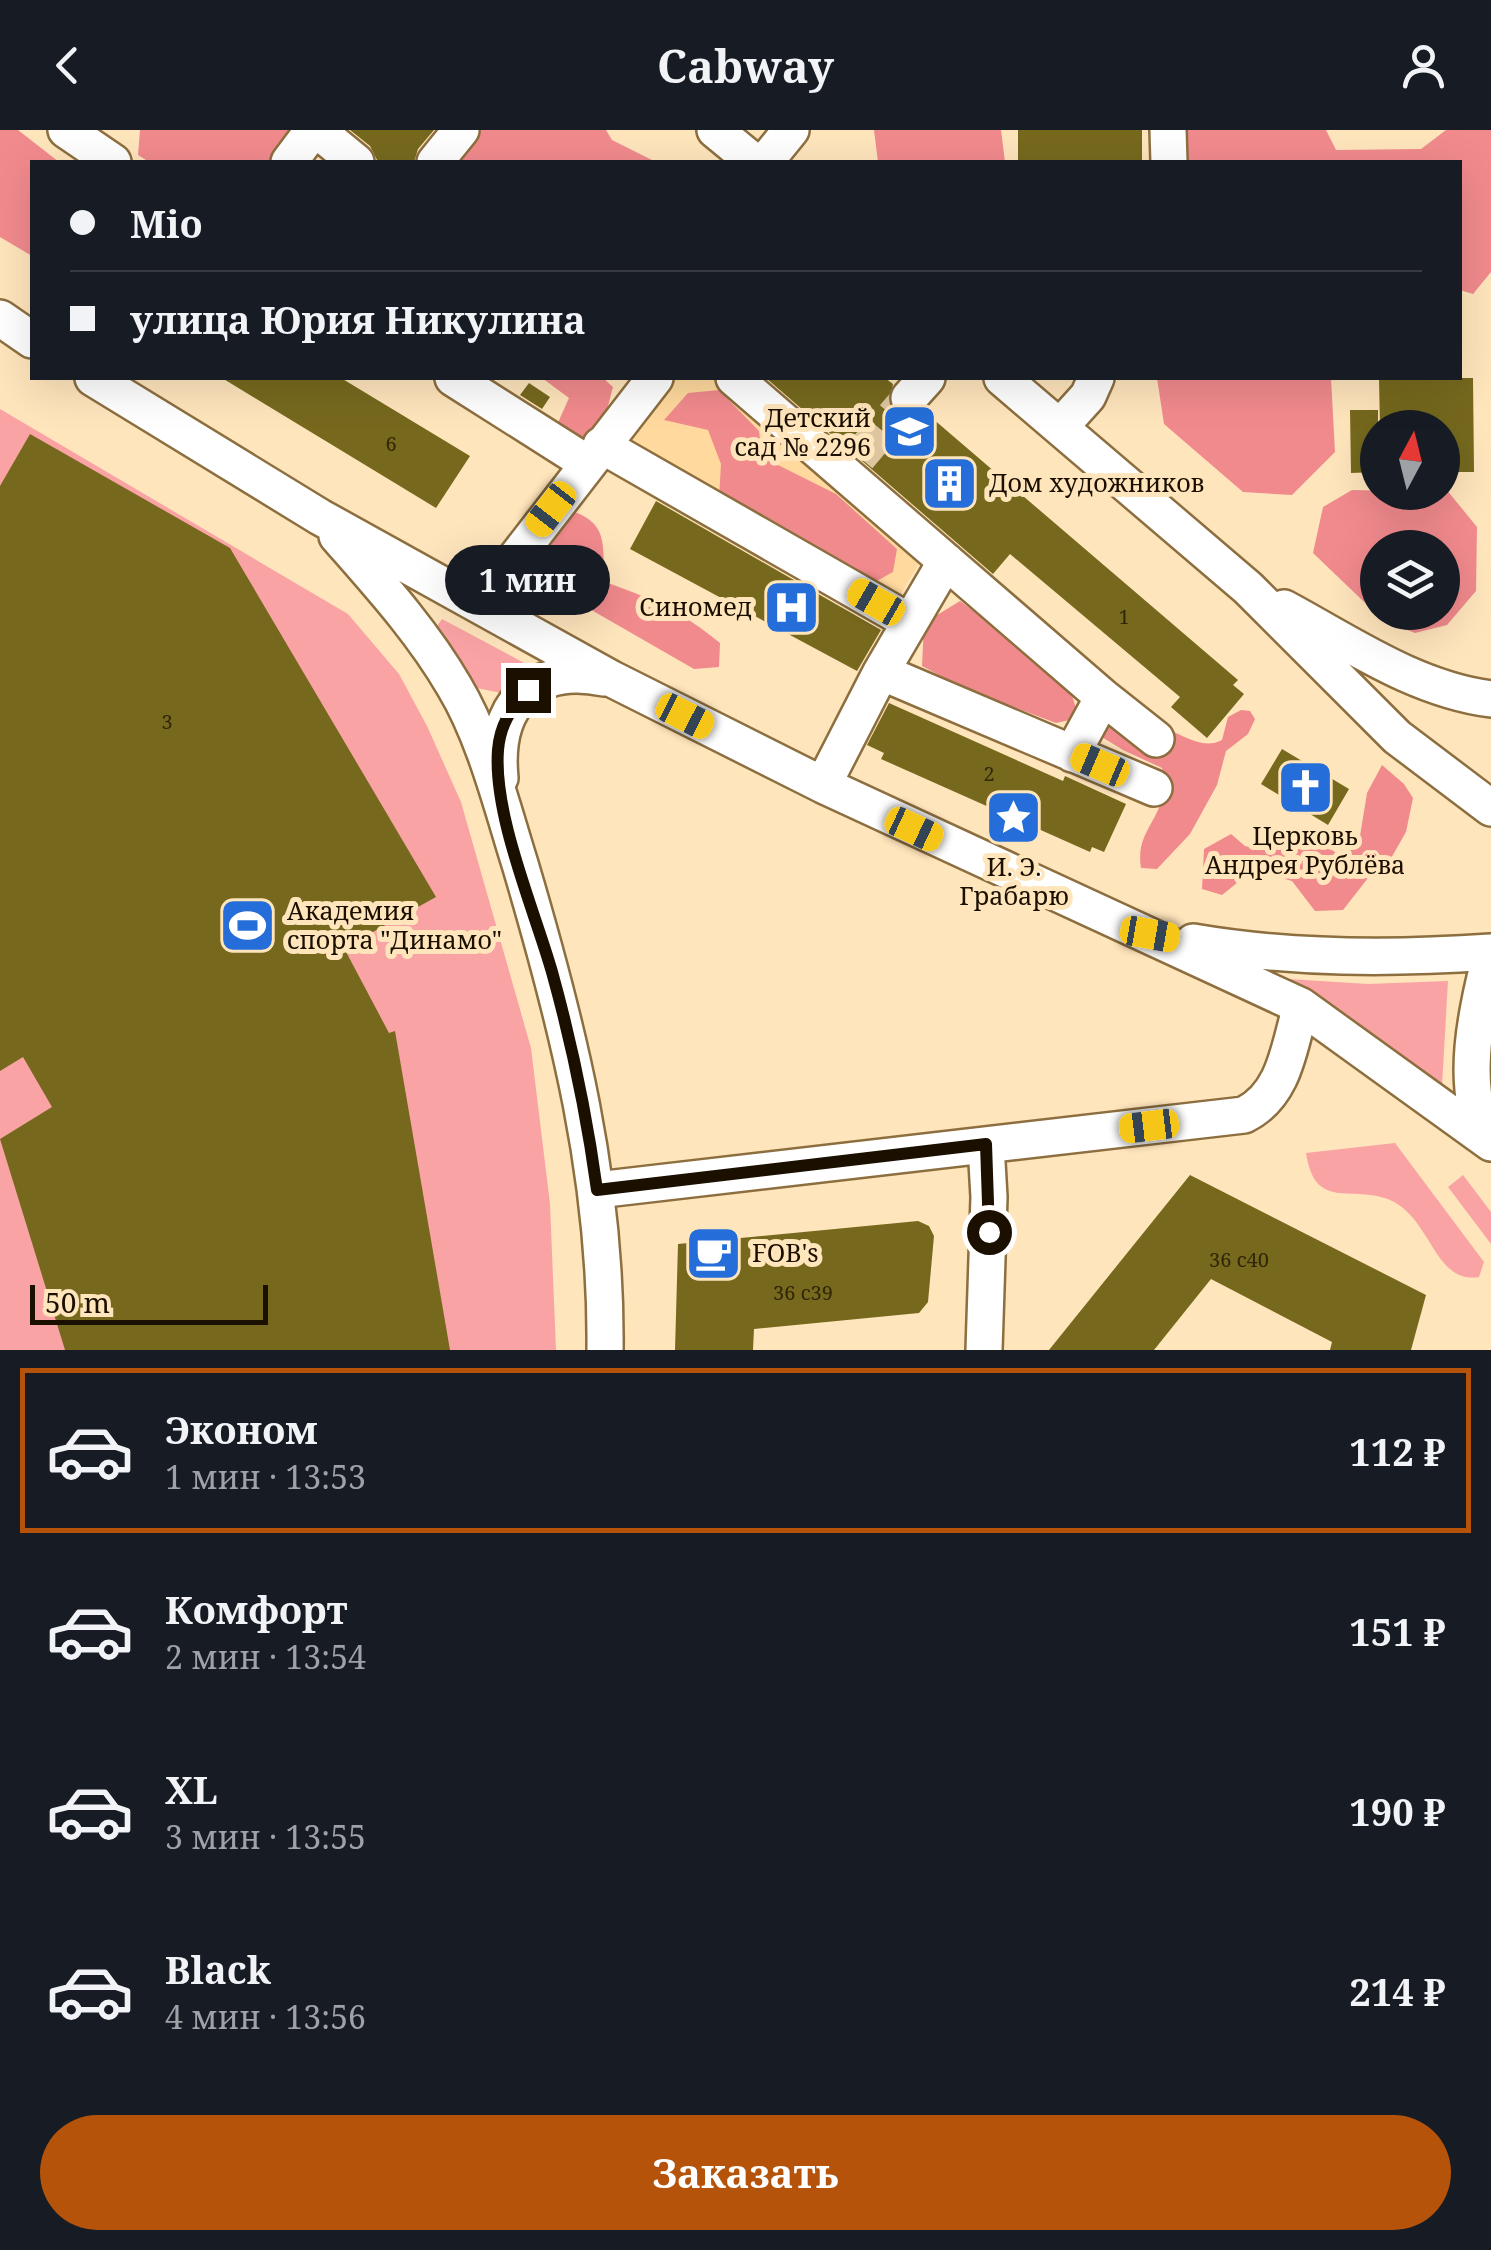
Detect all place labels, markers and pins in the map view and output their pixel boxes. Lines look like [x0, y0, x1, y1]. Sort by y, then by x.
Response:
place label: Детский сад № 2296 [734, 400, 871, 463]
school or university icon: Детский сад № 2296 [880, 402, 940, 462]
building icon: Дом художников [920, 453, 980, 513]
place label: Дом художников [989, 465, 1204, 499]
hospital icon: Синомед [761, 577, 821, 637]
place label: Синомед [639, 589, 752, 623]
church icon: Церковь Андрея Рублёва [1275, 757, 1335, 817]
place icon: И. Э. Грабарю [984, 788, 1044, 848]
place label: Церковь Андрея Рублёва [1205, 818, 1405, 881]
place label: И. Э. Грабарю [959, 849, 1069, 912]
place label: Академия спорта "Динамо" [287, 893, 502, 956]
sports icon: Академия спорта "Динамо" [218, 895, 278, 955]
cafe icon: FOB's [683, 1223, 743, 1283]
place label: FOB's [752, 1235, 818, 1269]

